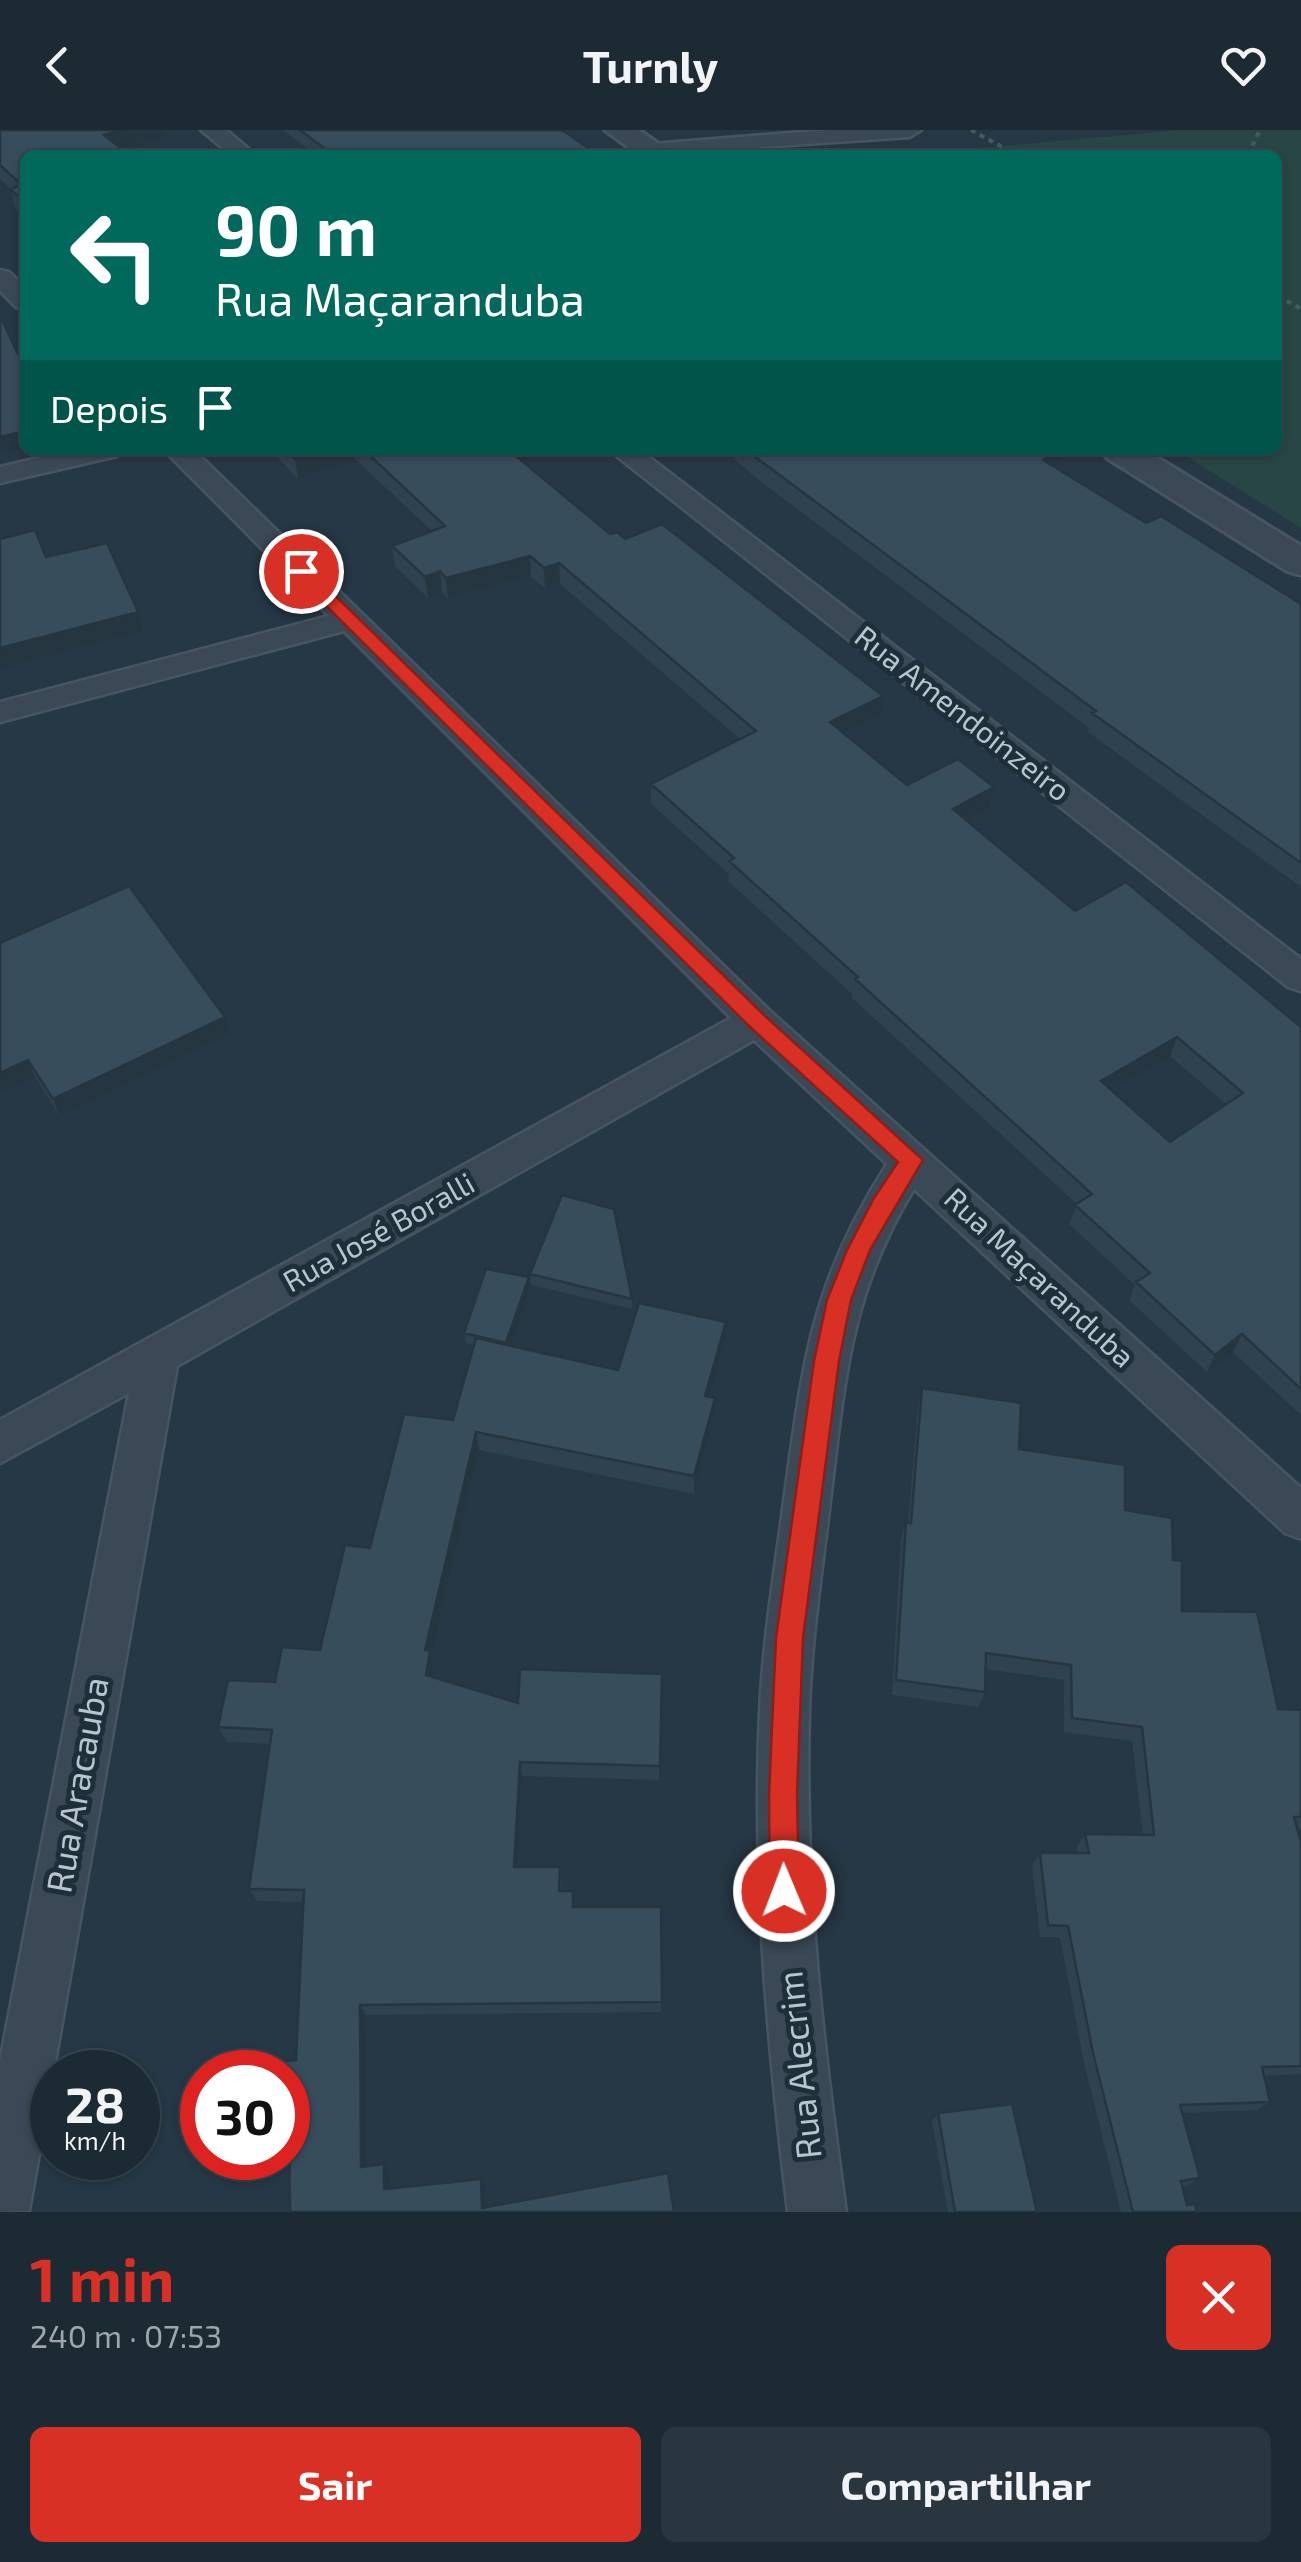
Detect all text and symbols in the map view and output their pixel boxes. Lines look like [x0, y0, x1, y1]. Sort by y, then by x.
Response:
icon: back [30, 38, 85, 93]
text: Turnly [583, 38, 718, 92]
icon: heart [1216, 38, 1271, 93]
text: 90 m [215, 186, 377, 270]
icon: left [50, 190, 180, 320]
text: Rua Maçaranduba [215, 271, 585, 325]
icon: arrive [188, 380, 243, 435]
text: Depois [50, 385, 168, 431]
pin [259, 529, 344, 614]
icon: arrive [274, 544, 329, 599]
street label: Rua Amendoinzeiro [848, 617, 1078, 808]
street label: Rua José Boralli [276, 1164, 480, 1299]
street label: Rua Maçaranduba [937, 1179, 1143, 1374]
street label: Rua Aracauba [36, 1674, 116, 1896]
position arrow [732, 1839, 836, 1943]
street label: Rua Alecrim [767, 1969, 829, 2161]
speed limit sign: 30 [180, 2050, 310, 2180]
text: 28 [65, 2073, 125, 2133]
text: km/h [64, 2125, 126, 2155]
text: 1 min [30, 2242, 174, 2314]
button: close [1166, 2245, 1271, 2350]
text: 240 m · 07:53 [30, 2316, 222, 2354]
button: Sair [30, 2427, 641, 2542]
button: Compartilhar [661, 2427, 1271, 2542]

